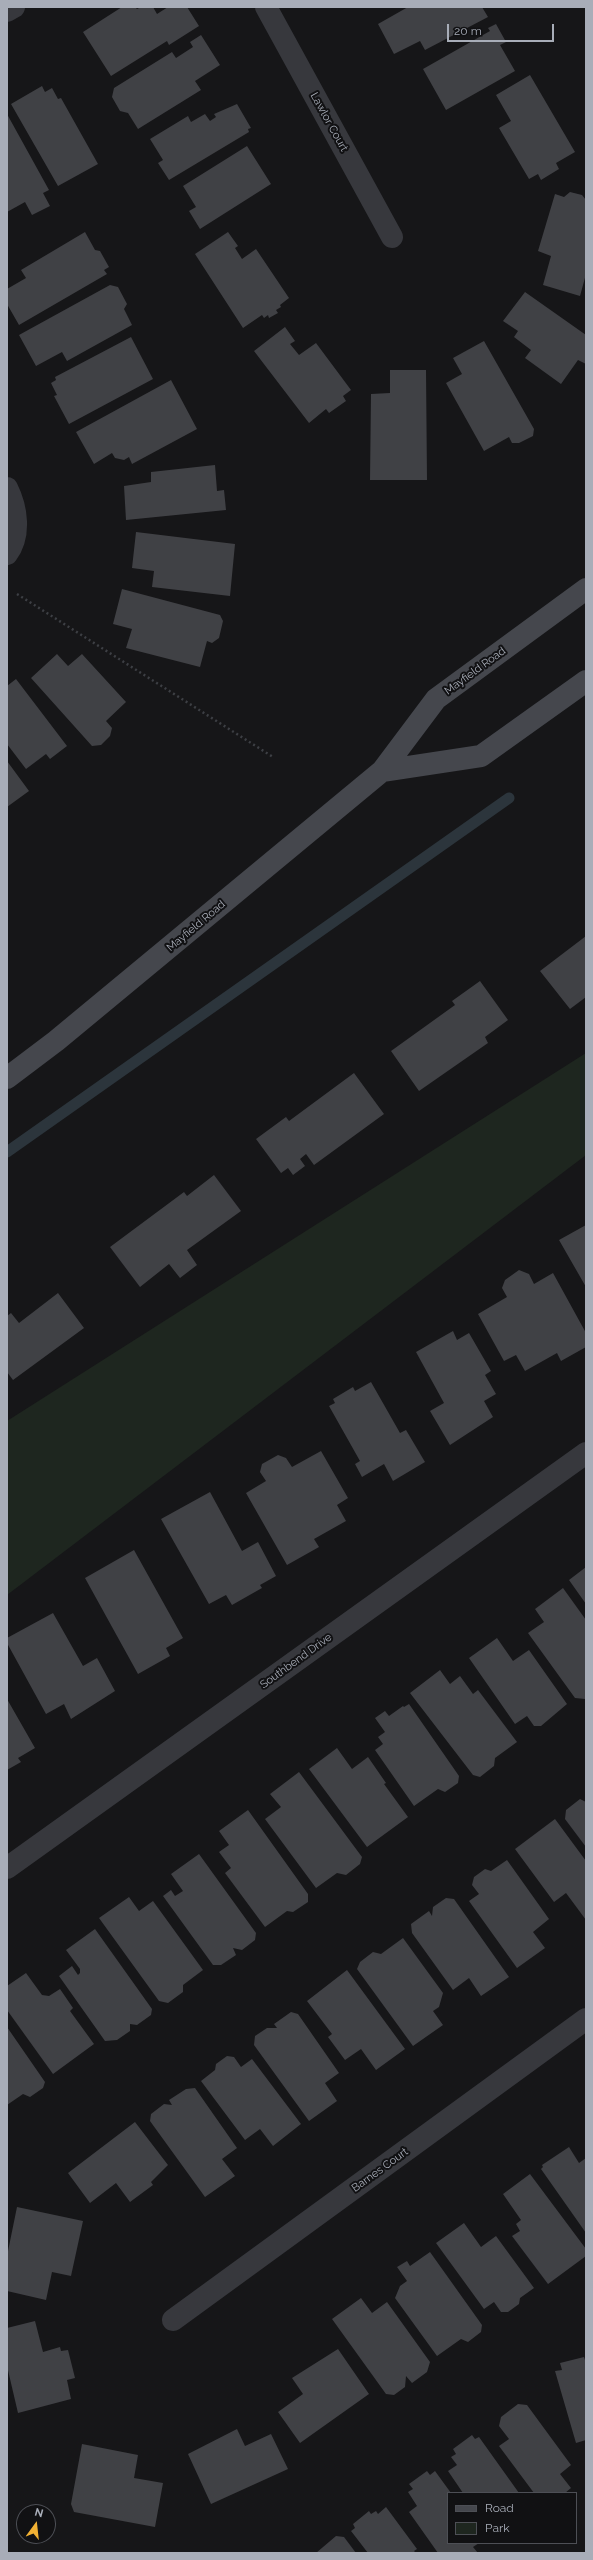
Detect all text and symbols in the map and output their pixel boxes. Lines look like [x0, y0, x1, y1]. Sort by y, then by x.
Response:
scale bar [449, 16, 556, 42]
text: 20 m [454, 24, 482, 38]
street label: Lawlor Court [307, 90, 351, 154]
street label: Mayfield Road [442, 644, 508, 698]
street label: Mayfield Road [164, 898, 228, 954]
street label: Southbend Drive [258, 1631, 334, 1691]
street label: Barnes Court [349, 2145, 411, 2195]
legend [447, 2492, 577, 2544]
text: Road [485, 2501, 514, 2515]
north arrow [16, 2504, 56, 2544]
text: N [33, 2506, 45, 2520]
text: Park [485, 2521, 510, 2535]

